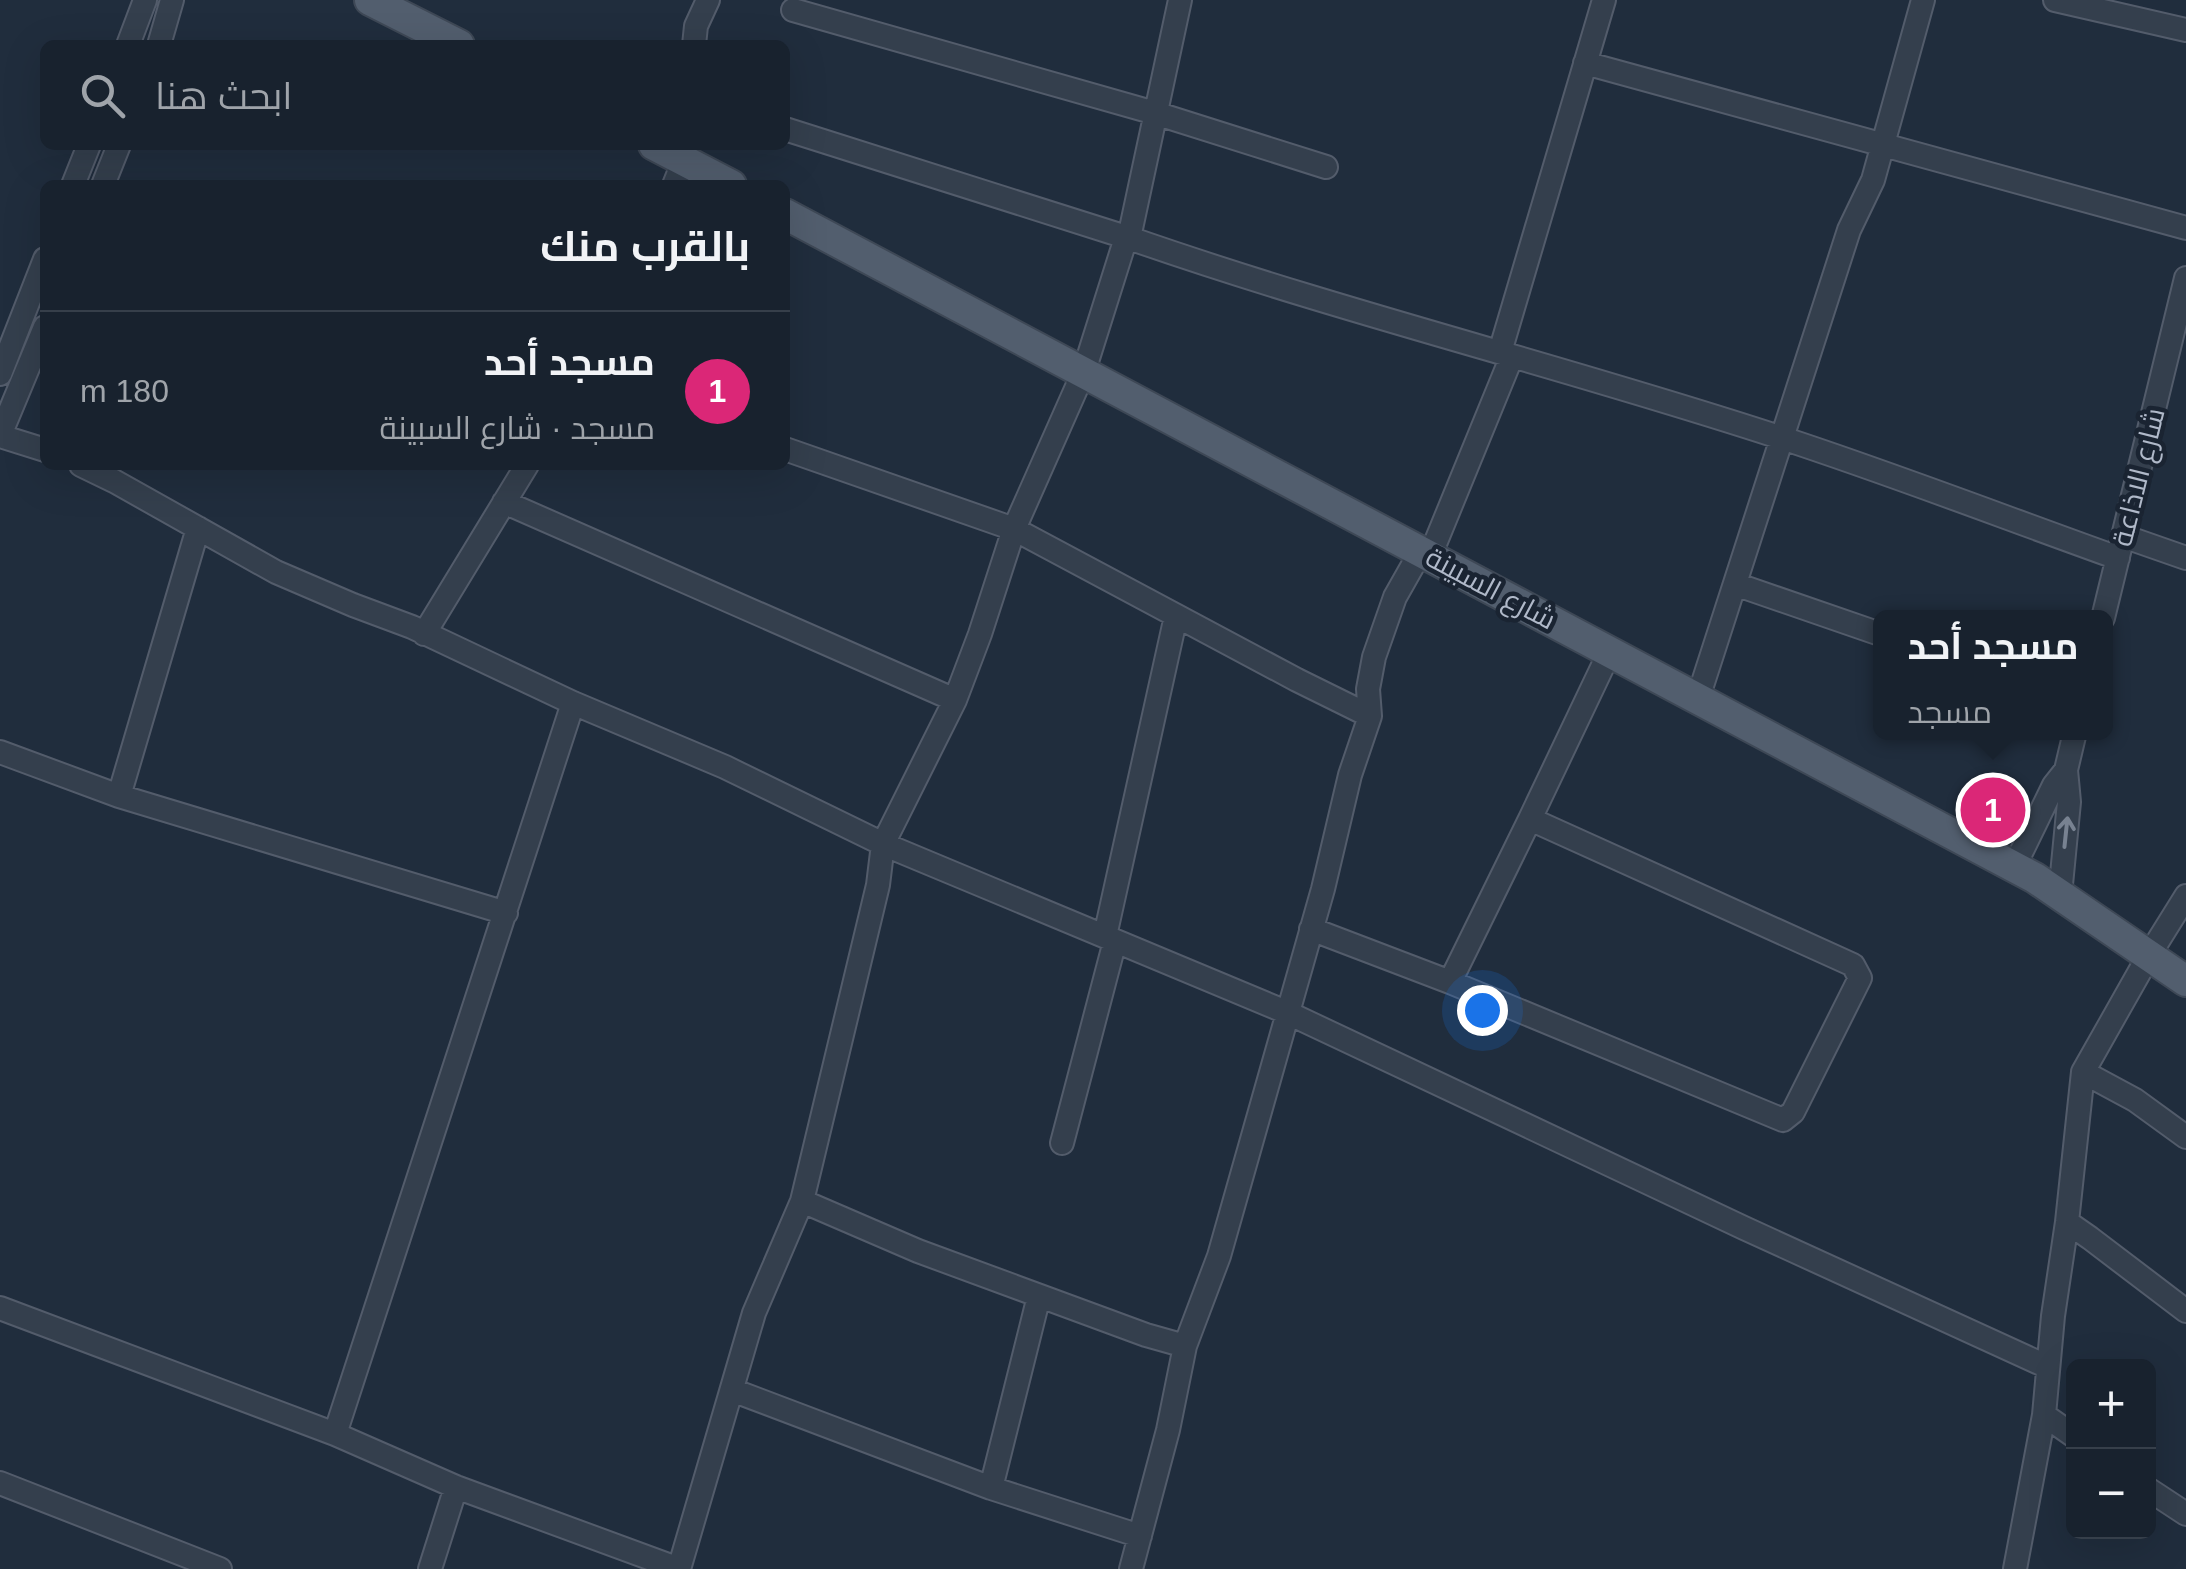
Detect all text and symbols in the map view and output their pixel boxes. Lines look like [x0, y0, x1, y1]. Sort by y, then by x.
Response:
search box [40, 40, 790, 150]
icon: search [75, 68, 130, 123]
text: ابحث هنا [155, 75, 293, 117]
text: بالقرب منك [540, 223, 750, 270]
text: مسجد أحد [484, 341, 655, 383]
text: 180 m [80, 373, 169, 409]
text: 1 [709, 373, 726, 409]
street label: شارع الاذاعة [2106, 405, 2174, 550]
text: مسجد · شارع السبينة [380, 410, 655, 446]
street label: شارع السبينة [1419, 541, 1561, 638]
popup [1873, 610, 2113, 740]
text: مسجد أحد [1907, 625, 2079, 667]
text: مسجد [1907, 694, 1992, 730]
pin: 1 [1960, 772, 2026, 848]
one-way arrow [2057, 817, 2076, 849]
your location [1457, 985, 1508, 1036]
map controls [2066, 1359, 2156, 1539]
button: + [2066, 1359, 2156, 1449]
button: − [2066, 1449, 2156, 1539]

